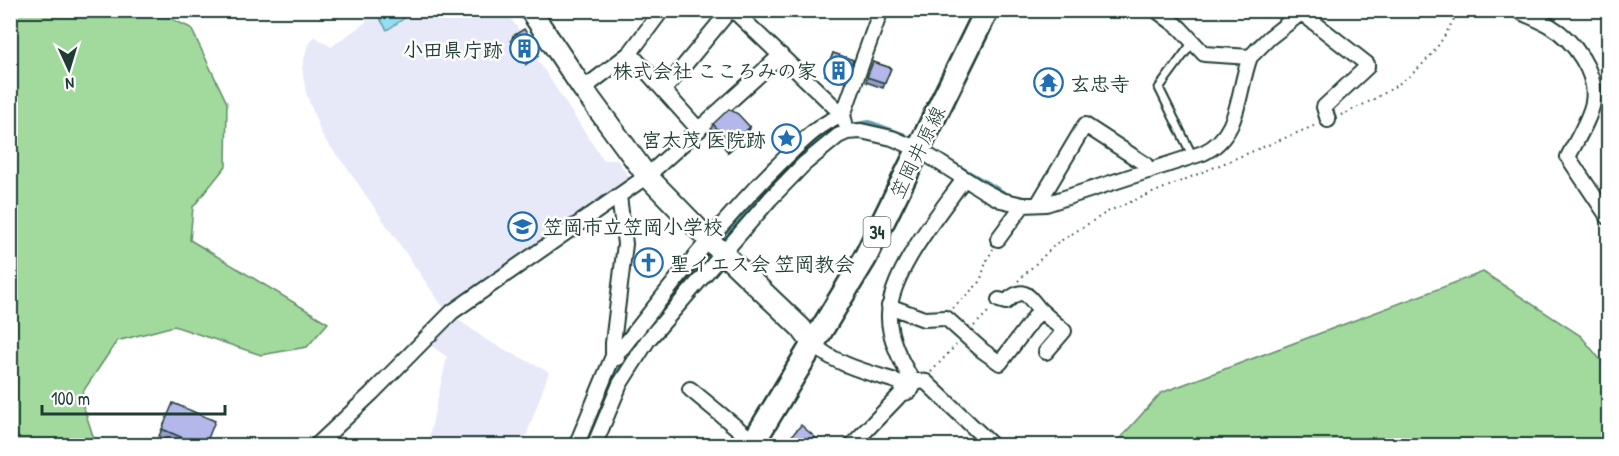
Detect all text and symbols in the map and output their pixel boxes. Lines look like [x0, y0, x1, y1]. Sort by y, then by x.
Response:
building icon: 小田県庁跡 [508, 33, 540, 65]
place label: 小田県庁跡 [403, 36, 503, 63]
north arrow [39, 39, 99, 99]
building icon: 株式会社 こころみの家 [822, 54, 854, 86]
place label: 株式会社 こころみの家 [612, 57, 817, 84]
temple icon: 玄忠寺 [1033, 67, 1065, 99]
place label: 玄忠寺 [1070, 70, 1130, 97]
text: N [65, 73, 75, 95]
street label: 笠岡井原線 [883, 101, 951, 203]
place icon: 宮太茂 医院跡 [771, 123, 803, 155]
place label: 宮太茂 医院跡 [641, 126, 766, 153]
school or university icon: 笠岡市立笠岡小学校 [506, 210, 538, 242]
place label: 笠岡市立笠岡小学校 [543, 213, 723, 240]
road number: 34 [864, 217, 890, 247]
church icon: 聖イエス会 笠岡教会 [633, 247, 665, 279]
place label: 聖イエス会 笠岡教会 [670, 250, 855, 277]
scale bar [42, 378, 225, 416]
text: 100 m [51, 386, 90, 411]

